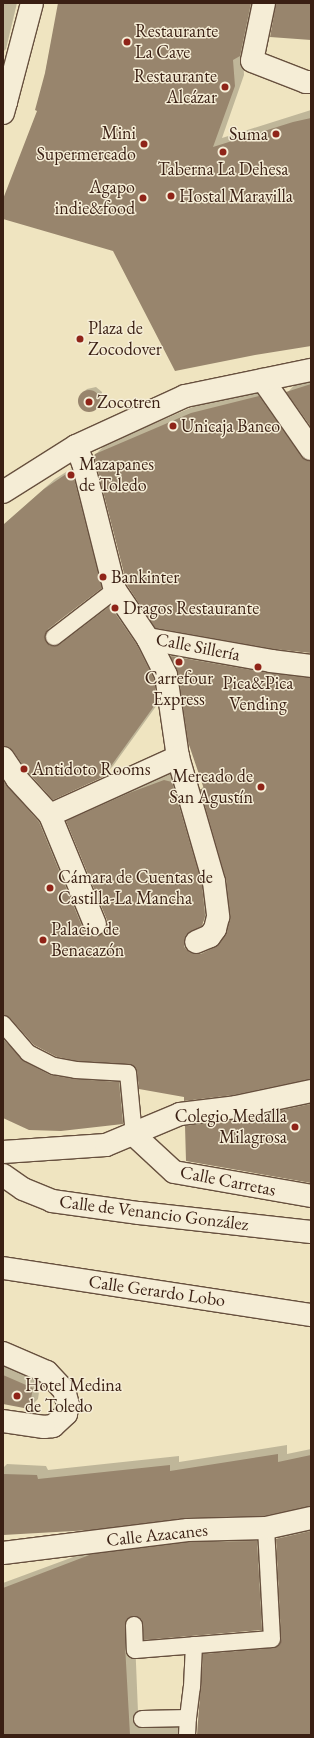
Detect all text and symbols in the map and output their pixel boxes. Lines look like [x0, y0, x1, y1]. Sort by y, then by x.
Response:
place label: Restaurante La Cave [135, 21, 218, 64]
marker: Restaurante La Cave [122, 37, 132, 47]
place label: Restaurante Alcázar [134, 66, 217, 108]
marker: Restaurante Alcázar [220, 82, 230, 92]
place label: Mini Supermercado [36, 123, 136, 166]
place label: Suma [229, 123, 268, 145]
marker: Suma [271, 129, 281, 139]
marker: Mini Supermercado [139, 139, 149, 149]
marker: Taberna La Dehesa [218, 147, 228, 157]
place label: Taberna La Dehesa [157, 158, 289, 180]
place label: Agapo indie&food [55, 177, 135, 220]
place label: Hostal Maravilla [179, 185, 293, 207]
marker: Hostal Maravilla [166, 191, 176, 201]
marker: Agapo indie&food [138, 193, 148, 203]
place label: Plaza de Zocodover [88, 318, 162, 360]
marker: Plaza de Zocodover [75, 334, 85, 344]
place label: Zocotren [97, 391, 161, 413]
marker: Zocotren [84, 397, 94, 407]
place label: Unicaja Banco [181, 415, 280, 437]
marker: Unicaja Banco [168, 421, 178, 431]
place label: Mazapanes de Toledo [79, 454, 154, 496]
marker: Mazapanes de Toledo [66, 470, 76, 480]
place label: Bankinter [111, 566, 179, 588]
marker: Bankinter [98, 572, 108, 582]
place label: Dragos Restaurante [123, 597, 259, 619]
marker: Dragos Restaurante [110, 603, 120, 613]
street label: Calle Sillería [154, 628, 242, 666]
marker: Carrefour Express [174, 657, 184, 667]
marker: Pica&Pica Vending [253, 662, 263, 672]
place label: Carrefour Express [145, 668, 213, 710]
place label: Pica&Pica Vending [223, 673, 293, 716]
place label: Antidoto Rooms [32, 758, 151, 780]
marker: Antidoto Rooms [19, 764, 29, 774]
place label: Mercado de San Agustín [169, 766, 253, 808]
marker: Mercado de San Agustín [256, 782, 266, 792]
place label: Cámara de Cuentas de Castilla-La Mancha [58, 867, 213, 910]
marker: Cámara de Cuentas de Castilla-La Mancha [45, 883, 55, 893]
place label: Palacio de Benacazón [51, 919, 124, 962]
marker: Palacio de Benacazón [38, 935, 48, 945]
place label: Colegio Medalla Milagrosa [175, 1106, 287, 1148]
marker: Colegio Medalla Milagrosa [290, 1122, 300, 1132]
street label: Calle Carretas [178, 1161, 278, 1201]
street label: Calle de Venancio González [58, 1191, 250, 1235]
street label: Calle Gerardo Lobo [87, 1271, 227, 1311]
place label: Hotel Medina de Toledo [25, 1375, 122, 1418]
marker: Hotel Medina de Toledo [12, 1391, 22, 1401]
street label: Calle Azacanes [105, 1519, 209, 1551]

